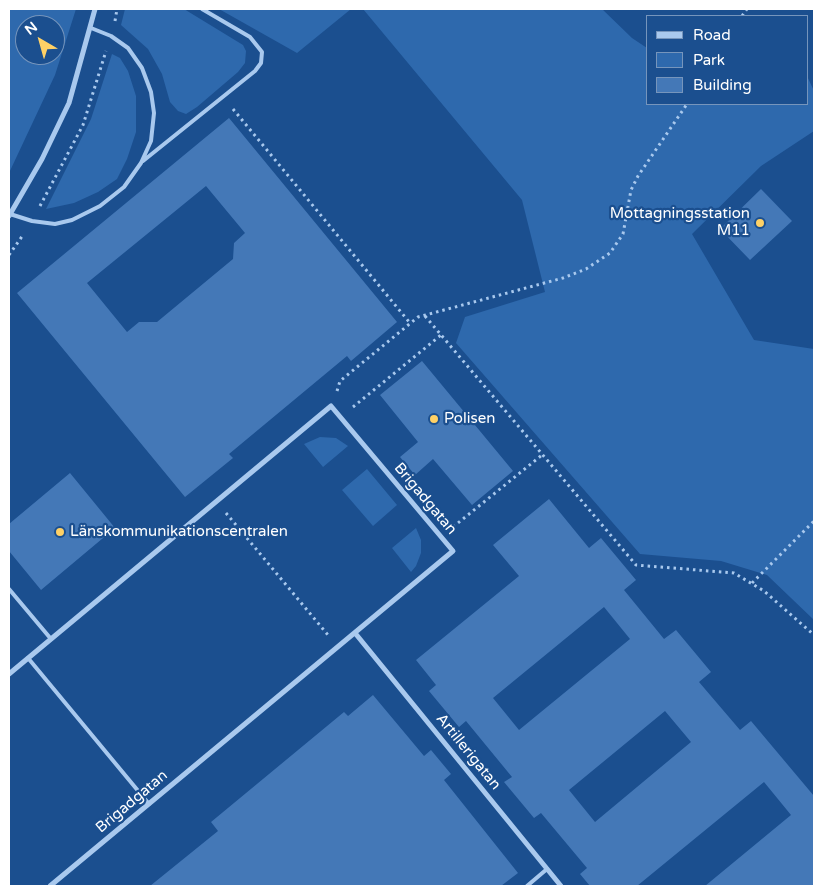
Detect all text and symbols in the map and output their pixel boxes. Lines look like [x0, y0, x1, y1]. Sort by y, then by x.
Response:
north arrow [15, 15, 65, 65]
legend [646, 15, 808, 105]
text: N [21, 18, 41, 39]
text: Road [693, 26, 731, 44]
text: Park [693, 51, 725, 69]
text: Building [693, 76, 752, 94]
place label: Mottagningsstation M11 [610, 205, 750, 240]
marker: Mottagningsstation M11 [754, 217, 766, 229]
place label: Polisen [444, 410, 495, 428]
marker: Polisen [428, 413, 440, 425]
street label: Brigadgatan [390, 459, 460, 539]
place label: Länskommunikationscentralen [70, 523, 288, 541]
marker: Länskommunikationscentralen [54, 526, 66, 538]
street label: Artillerigatan [432, 710, 504, 794]
street label: Brigadgatan [92, 767, 172, 837]

